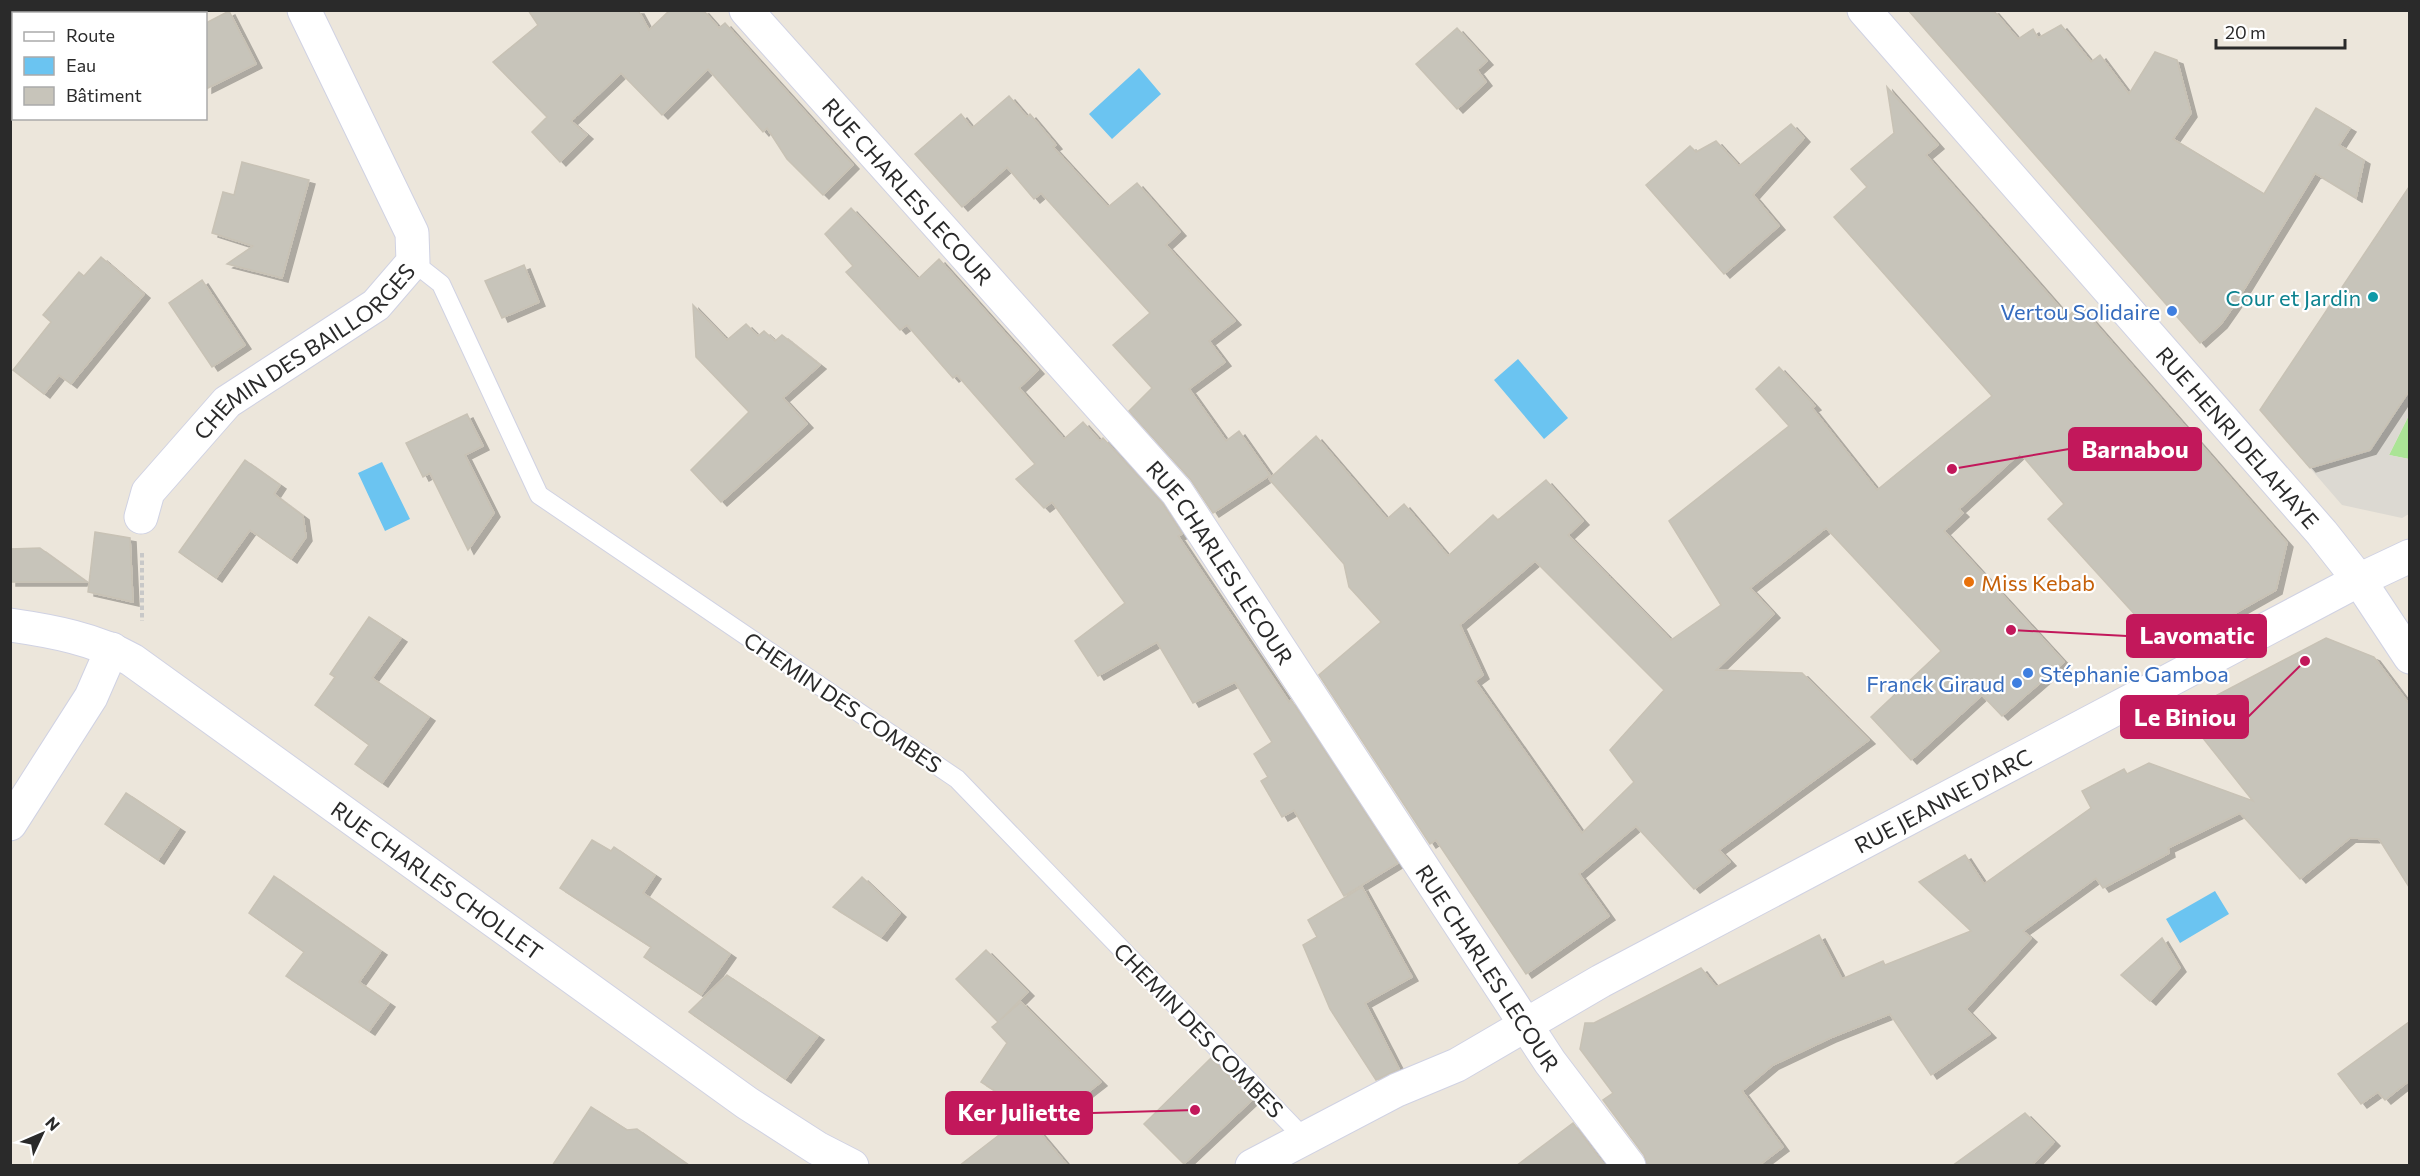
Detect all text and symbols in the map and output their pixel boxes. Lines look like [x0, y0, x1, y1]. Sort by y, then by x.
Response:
legend [12, 12, 207, 120]
scale bar [2216, 12, 2345, 50]
text: 20 m [2225, 21, 2266, 43]
text: Route [66, 24, 115, 46]
text: Eau [66, 54, 96, 76]
text: Bâtiment [66, 84, 142, 106]
street label: RUE CHARLES LECOUR [817, 92, 999, 290]
street label: CHEMIN DES BAILLORGES [187, 257, 420, 444]
place label: Cour et Jardin [2226, 284, 2361, 311]
marker: Cour et Jardin [2366, 290, 2380, 304]
place label: Vertou Solidaire [2000, 298, 2160, 325]
marker: Vertou Solidaire [2165, 304, 2179, 318]
street label: RUE HENRI DELAHAYE [2151, 341, 2325, 534]
callout: Barnabou [2069, 428, 2201, 470]
text: Barnabou [2081, 434, 2189, 463]
street label: RUE CHARLES LECOUR [1141, 454, 1300, 670]
place label: Miss Kebab [1981, 569, 2095, 596]
marker: Miss Kebab [1962, 575, 1976, 589]
callout: Lavomatic [2127, 615, 2266, 657]
text: Lavomatic [2139, 620, 2255, 649]
street label: CHEMIN DES COMBES [739, 626, 947, 778]
place label: Stéphanie Gamboa [2040, 660, 2229, 687]
marker: Stéphanie Gamboa [2021, 666, 2035, 680]
place label: Franck Giraud [1866, 670, 2005, 697]
marker: Franck Giraud [2010, 676, 2024, 690]
callout: Le Biniou [2121, 696, 2248, 738]
text: Le Biniou [2134, 702, 2236, 731]
street label: RUE JEANNE D'ARC [1849, 742, 2036, 858]
street label: RUE CHARLES CHOLLET [326, 795, 548, 965]
street label: RUE CHARLES LECOUR [1411, 859, 1566, 1077]
street label: CHEMIN DES COMBES [1108, 937, 1290, 1123]
callout: Ker Juliette [946, 1092, 1092, 1134]
text: Ker Juliette [958, 1097, 1080, 1126]
north arrow [12, 1104, 72, 1164]
text: N [42, 1112, 64, 1134]

